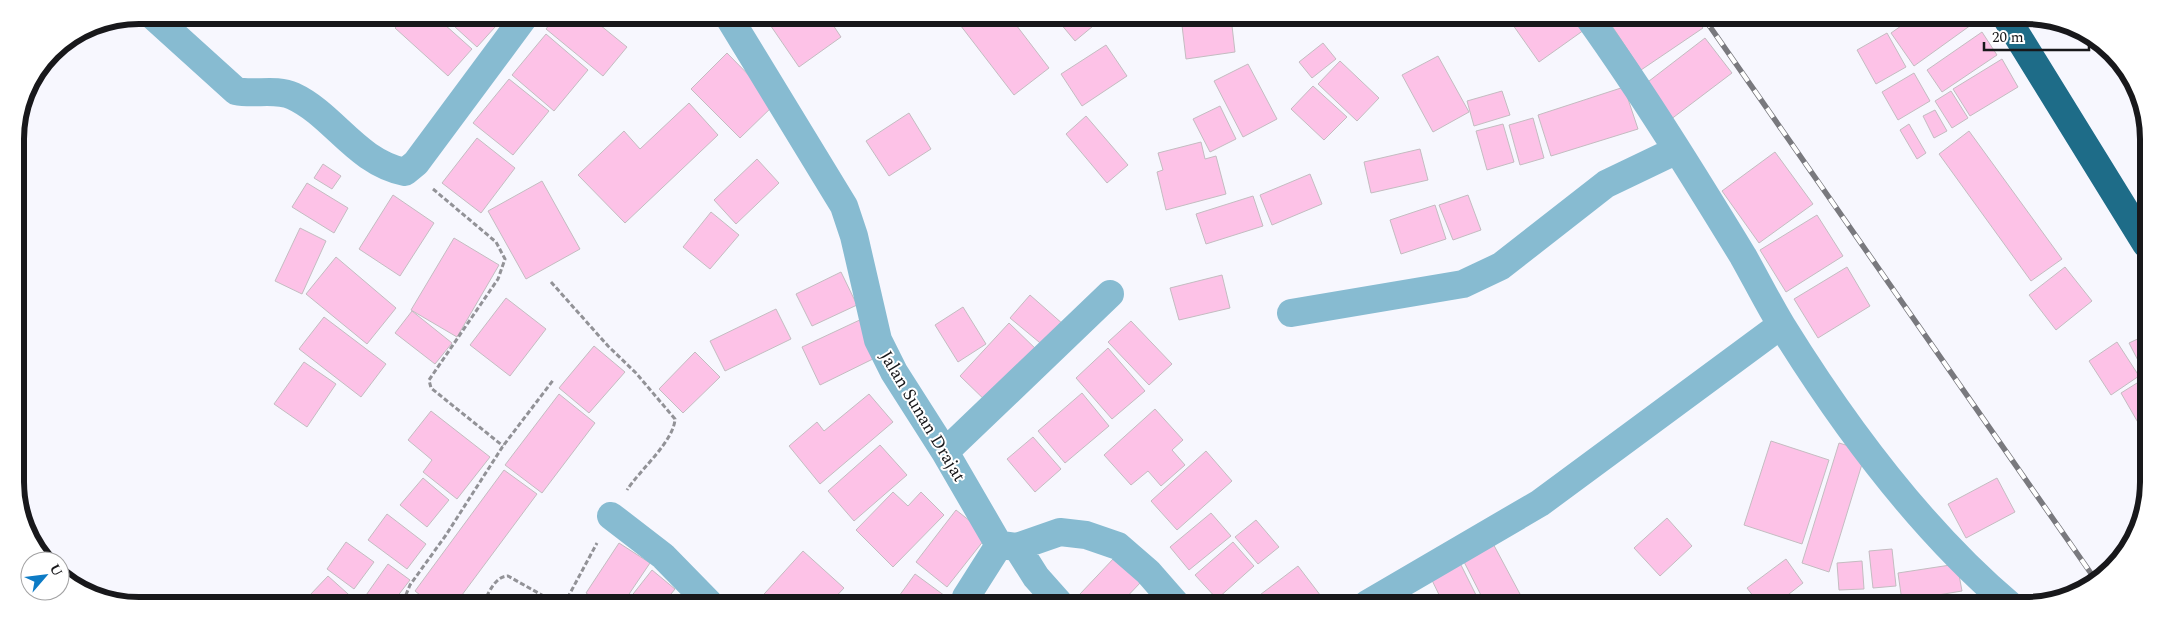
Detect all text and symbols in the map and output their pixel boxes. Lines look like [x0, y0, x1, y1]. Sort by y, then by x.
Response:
scale bar [1984, 20, 2089, 52]
text: 20 m [1992, 26, 2024, 49]
street label: Jalan Sunan Drajat [873, 345, 973, 487]
north arrow [20, 551, 70, 601]
text: U [44, 560, 68, 580]

